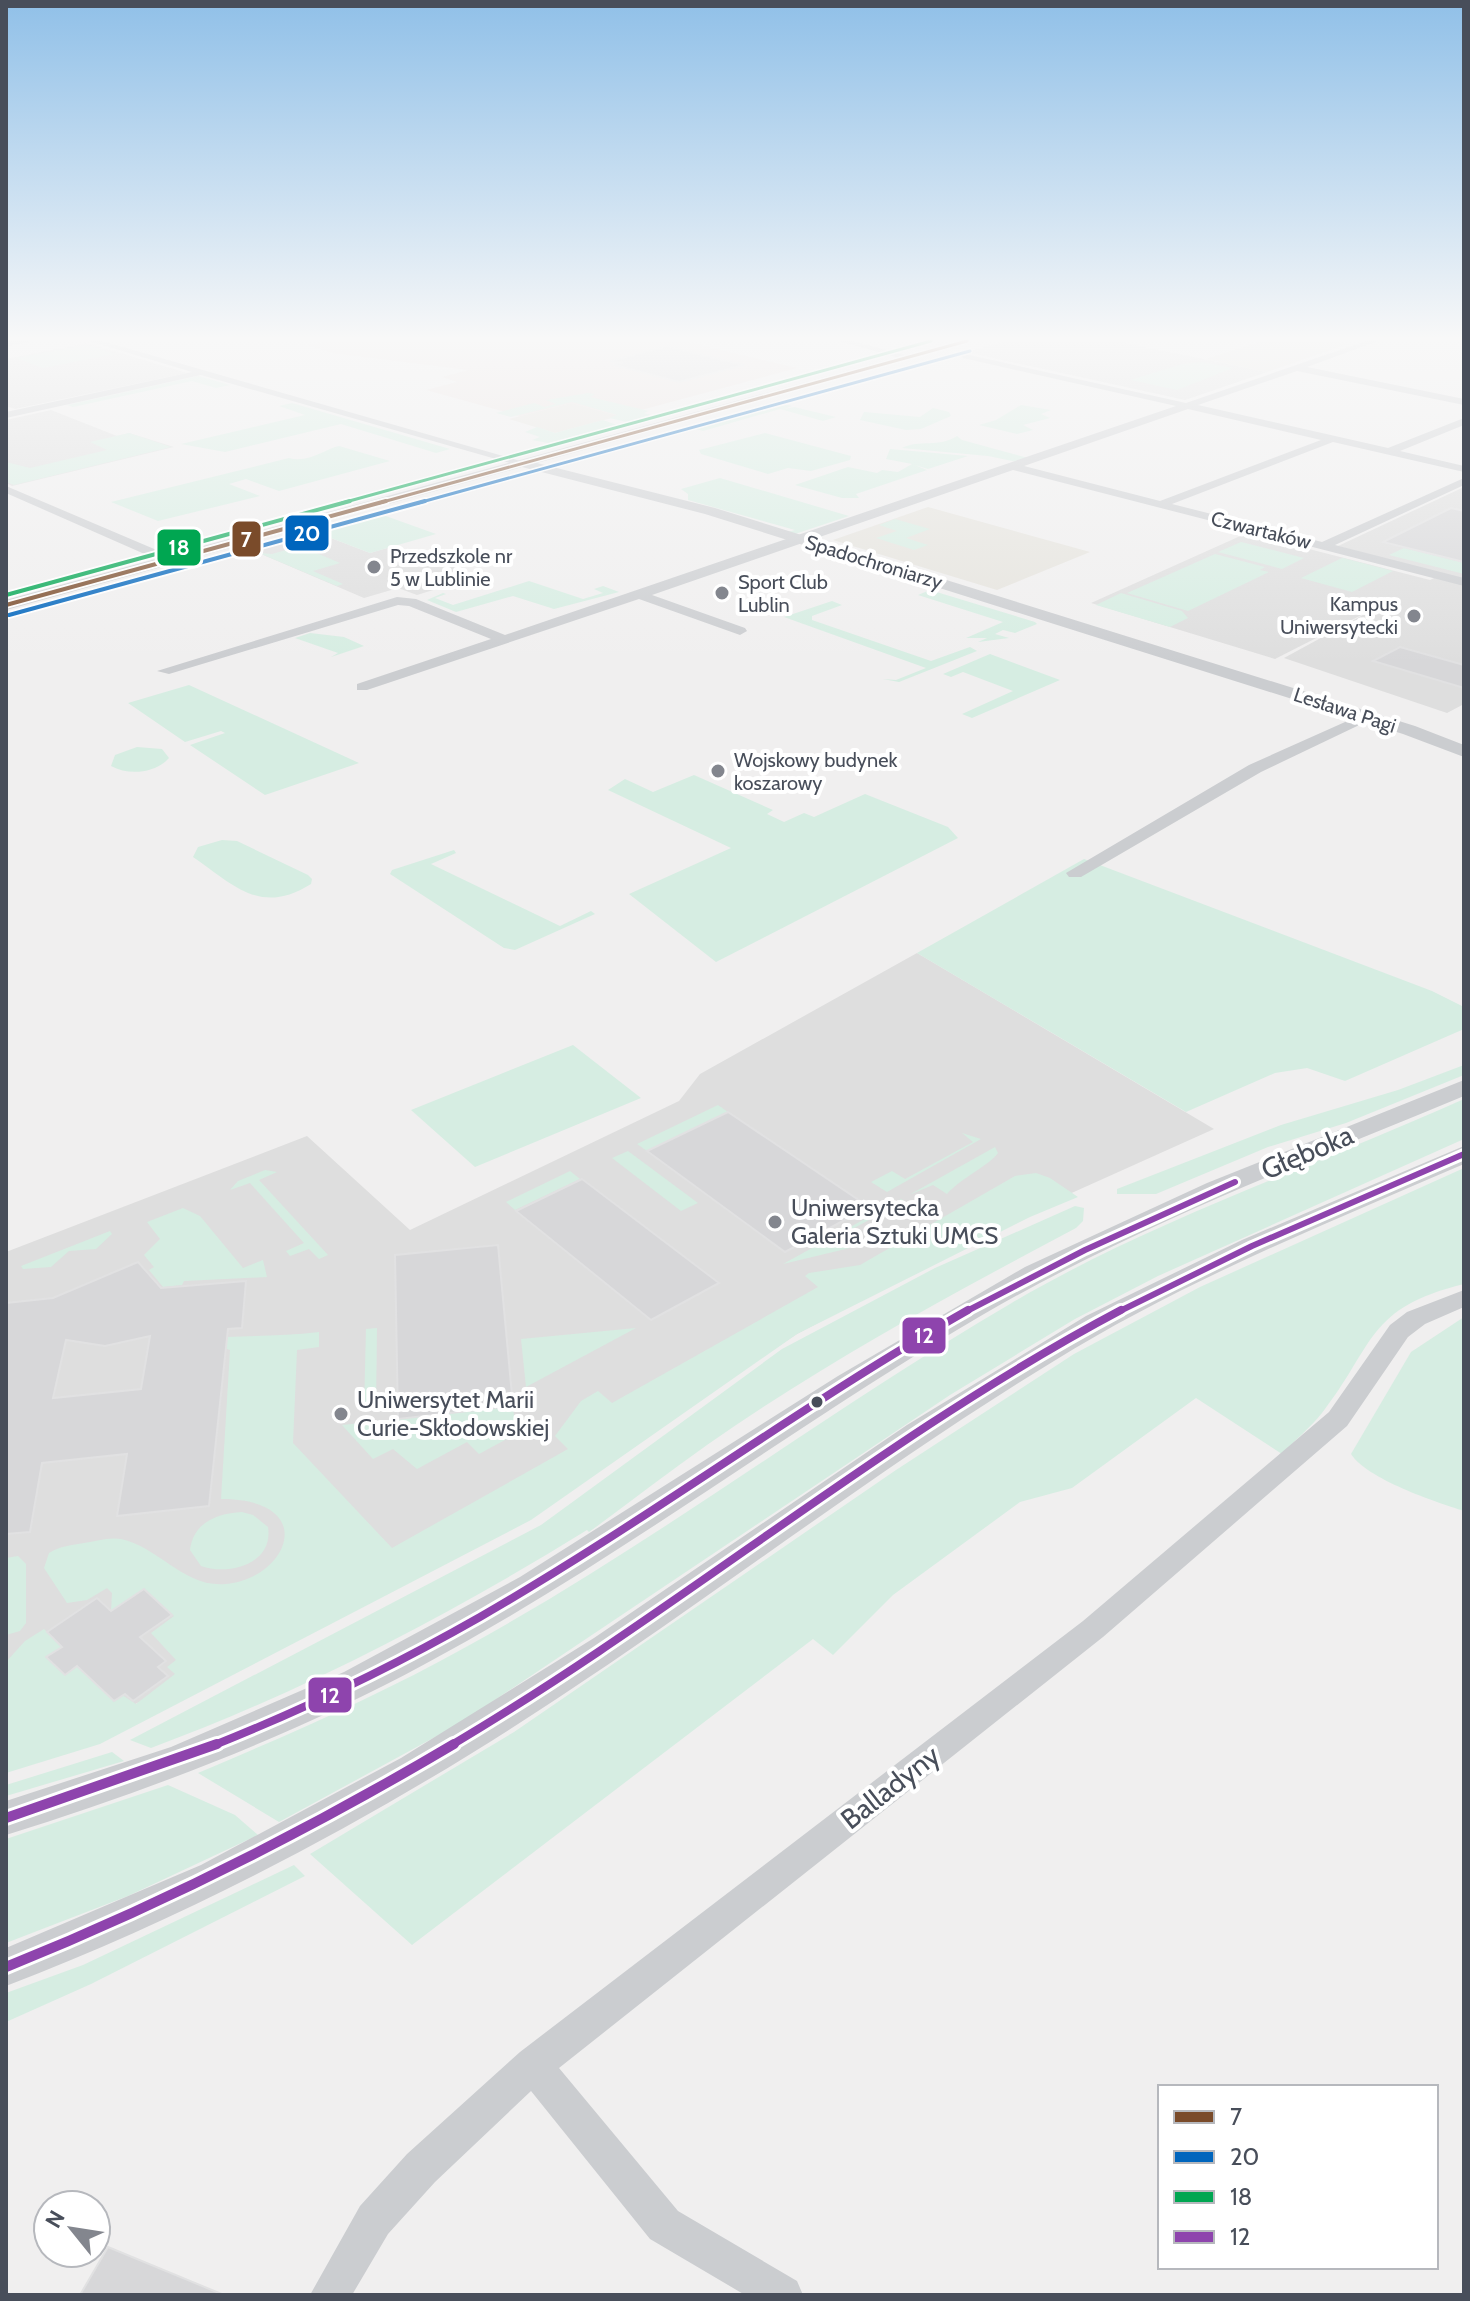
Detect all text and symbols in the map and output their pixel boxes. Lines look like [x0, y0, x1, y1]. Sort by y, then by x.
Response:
street label: Czwartaków [1208, 506, 1314, 554]
line badge: 20 [284, 514, 330, 552]
line badge: 7 [231, 520, 262, 558]
text: 20 [293, 520, 321, 547]
text: 7 [240, 526, 252, 553]
line badge: 18 [156, 528, 202, 567]
street label: Spadochroniarzy [802, 530, 946, 594]
text: 18 [168, 534, 190, 561]
place label: Przedszkole nr 5 w Lublinie [390, 544, 513, 591]
marker: Przedszkole nr 5 w Lublinie [365, 558, 383, 576]
place label: Sport Club Lublin [738, 570, 828, 617]
marker: Sport Club Lublin [713, 584, 731, 602]
place label: Kampus Uniwersytecki [1280, 592, 1398, 639]
marker: Kampus Uniwersytecki [1405, 607, 1423, 625]
street label: Lesława Pagi [1291, 682, 1399, 738]
place label: Wojskowy budynek koszarowy [734, 748, 897, 795]
marker: Wojskowy budynek koszarowy [709, 762, 727, 780]
street label: Głęboka [1256, 1117, 1359, 1187]
place label: Uniwersytecka Galeria Sztuki UMCS [791, 1193, 998, 1250]
marker: Uniwersytecka Galeria Sztuki UMCS [766, 1213, 784, 1231]
line badge: 12 [901, 1316, 947, 1355]
text: 12 [914, 1322, 934, 1349]
place label: Uniwersytet Marii Curie-Skłodowskiej [357, 1385, 549, 1442]
unlabelled marker [809, 1394, 825, 1410]
marker: Uniwersytet Marii Curie-Skłodowskiej [332, 1405, 350, 1423]
line badge: 12 [307, 1676, 353, 1714]
text: 12 [320, 1682, 340, 1709]
street label: Balladyny [834, 1738, 946, 1836]
legend [1158, 2085, 1438, 2269]
text: 7 [1230, 2102, 1242, 2131]
text: 20 [1230, 2142, 1259, 2171]
text: 18 [1230, 2182, 1252, 2211]
north arrow [32, 2189, 112, 2269]
text: N [40, 2206, 71, 2233]
text: 12 [1230, 2222, 1250, 2251]

